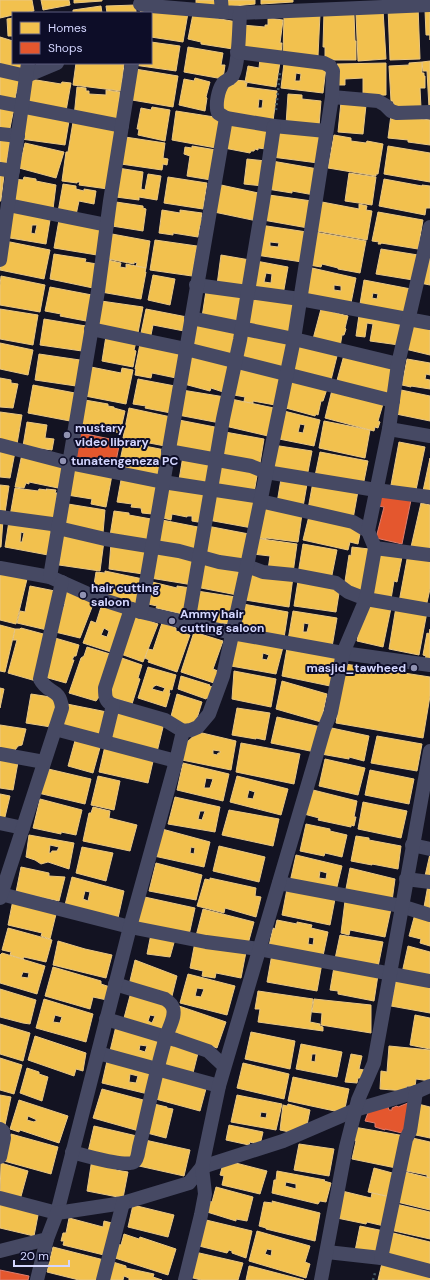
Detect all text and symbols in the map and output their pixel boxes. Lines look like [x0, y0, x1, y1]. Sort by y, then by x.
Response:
legend [12, 12, 152, 64]
text: Homes [48, 20, 87, 36]
text: Shops [48, 40, 83, 56]
place label: mustary video library [75, 420, 149, 450]
marker: mustary video library [62, 430, 72, 440]
place label: tunatengeneza PC [71, 453, 178, 469]
marker: tunatengeneza PC [58, 456, 68, 466]
place label: hair cutting saloon [91, 580, 159, 610]
marker: hair cutting saloon [78, 590, 88, 600]
place label: Ammy hair cutting saloon [180, 606, 264, 636]
marker: Ammy hair cutting saloon [167, 616, 177, 626]
place label: masjid_tawheed [306, 660, 406, 676]
marker: masjid_tawheed [409, 663, 419, 673]
scale bar [14, 1242, 69, 1268]
text: 20 m [20, 1248, 49, 1264]

